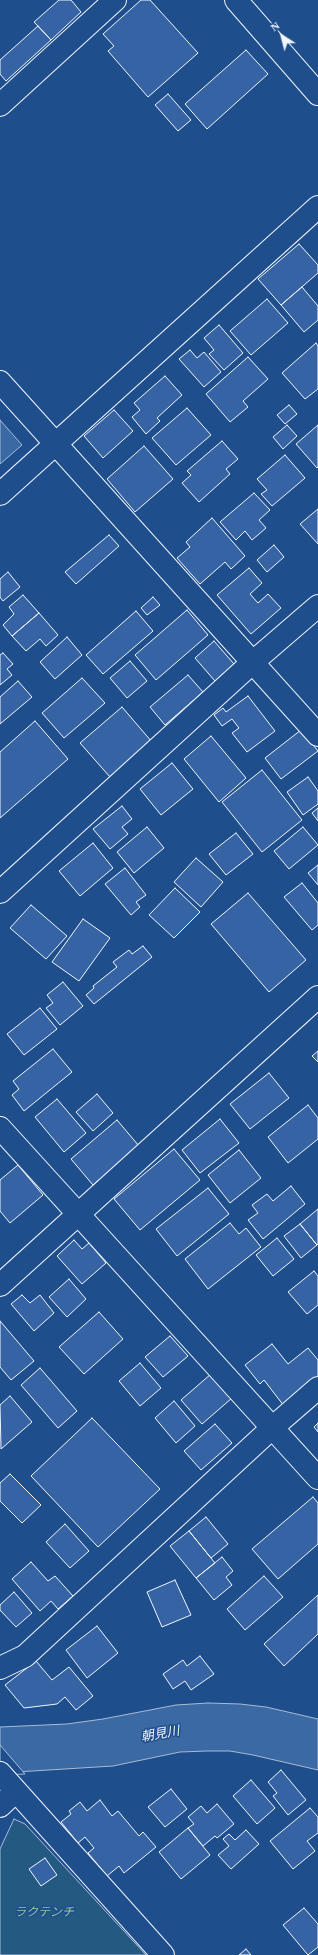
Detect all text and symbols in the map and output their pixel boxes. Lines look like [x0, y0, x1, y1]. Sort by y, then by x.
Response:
north arrow [262, 16, 302, 56]
text: N [268, 19, 282, 33]
water label: 朝見川 [139, 1722, 181, 1744]
park label: ラクテンチ [14, 1904, 74, 1918]

